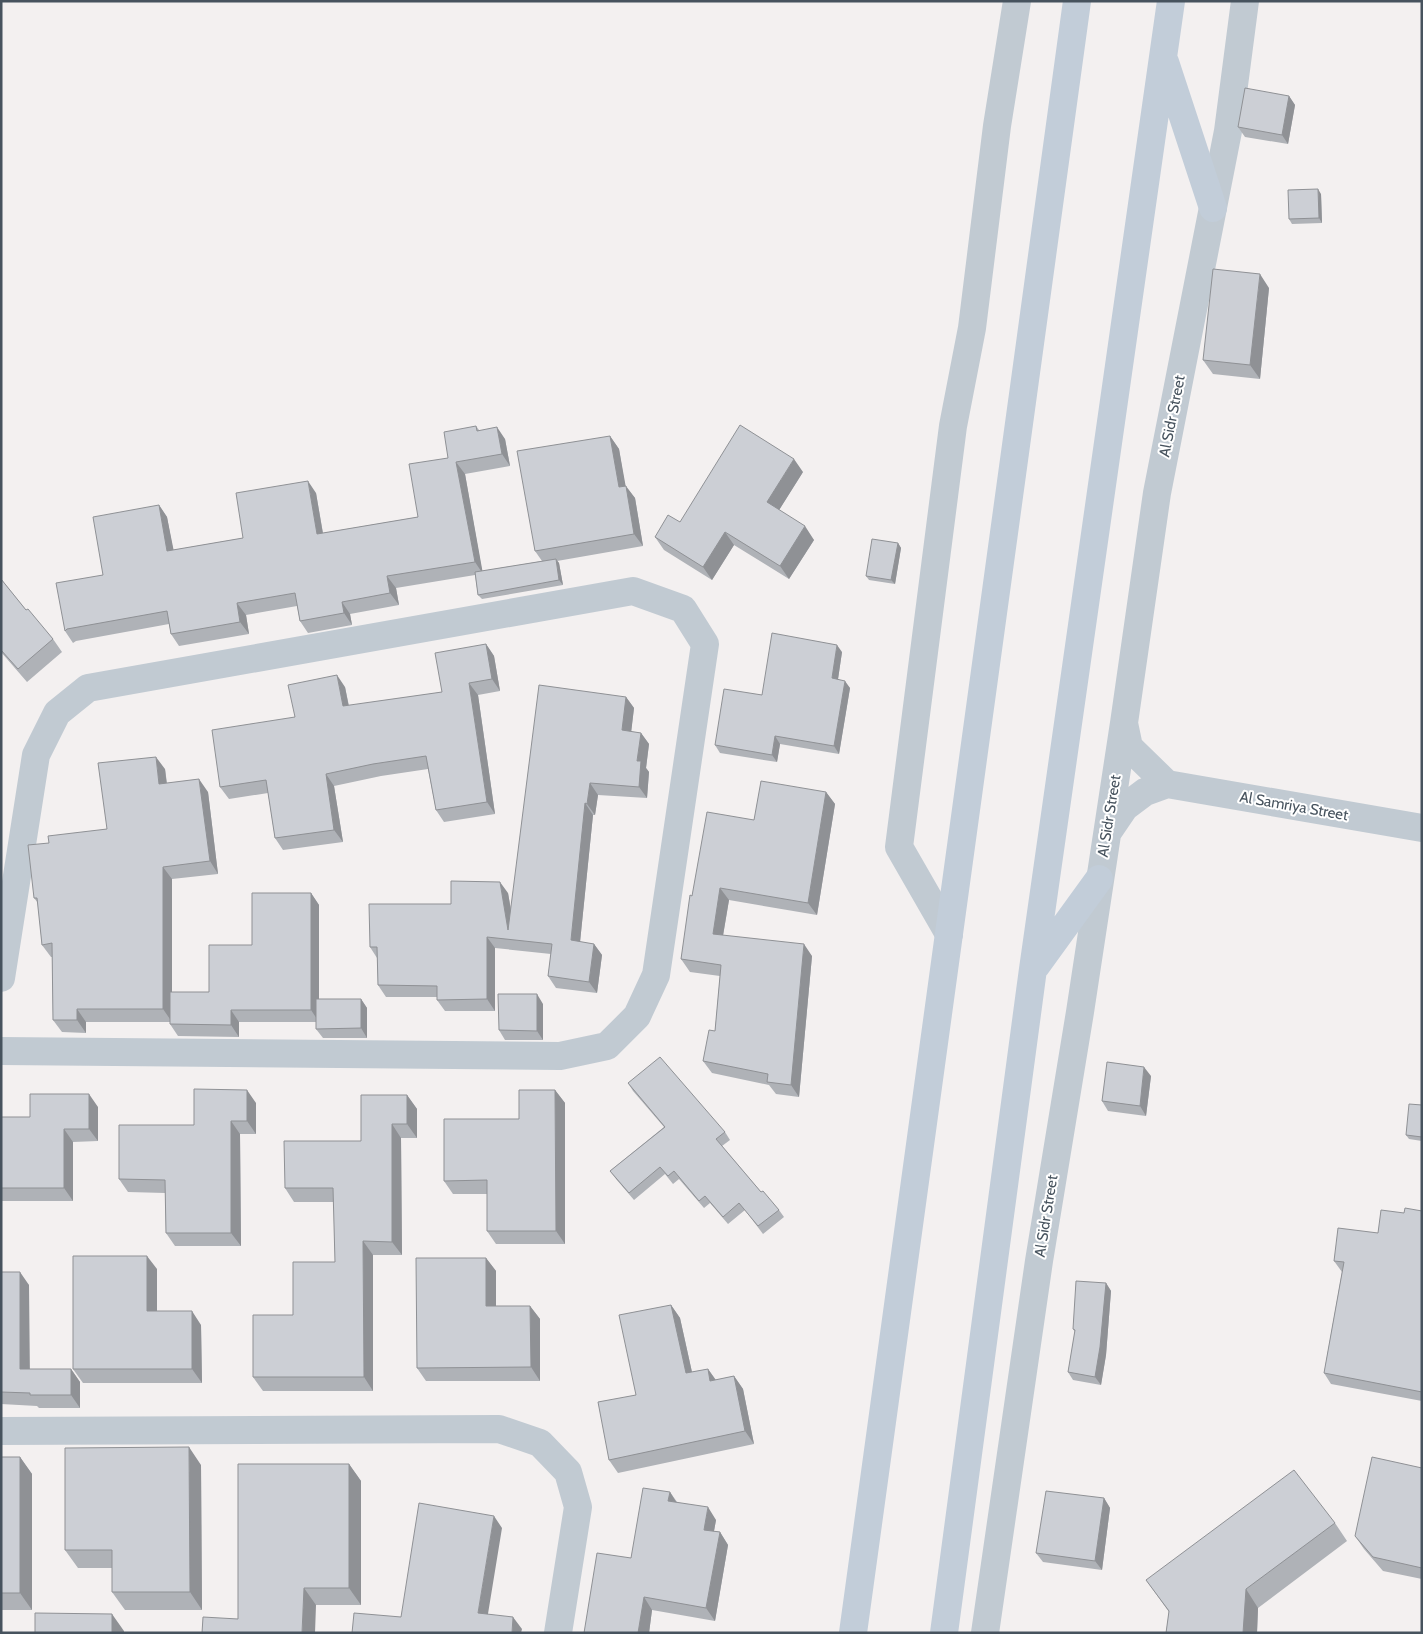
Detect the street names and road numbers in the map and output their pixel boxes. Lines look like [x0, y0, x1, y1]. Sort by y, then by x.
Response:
street label: Al Sidr Street [1155, 374, 1189, 458]
street label: Al Sidr Street [1094, 774, 1124, 858]
street label: Al Samriya Street [1238, 788, 1350, 824]
street label: Al Sidr Street [1031, 1174, 1061, 1258]

